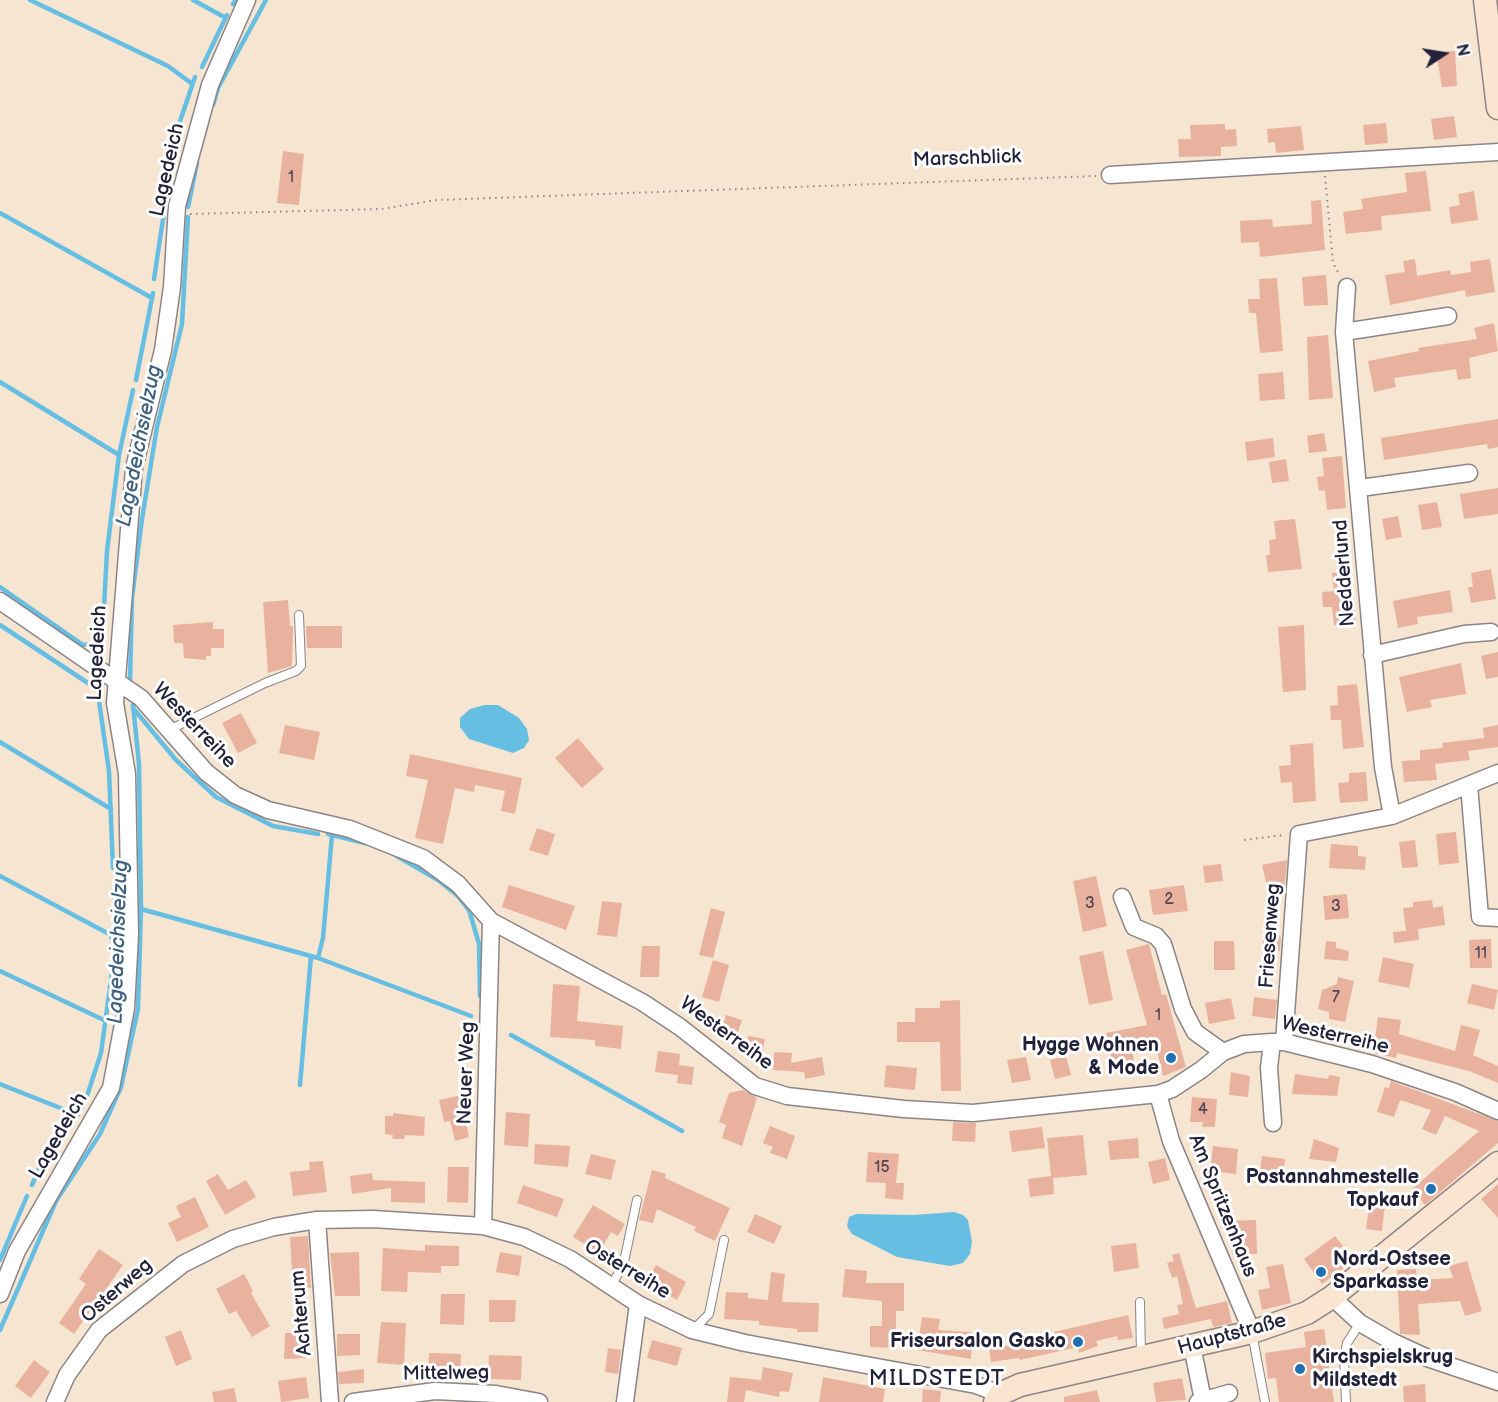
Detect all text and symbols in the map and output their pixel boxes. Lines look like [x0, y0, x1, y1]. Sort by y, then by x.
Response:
north arrow [1414, 24, 1474, 84]
text: N [1452, 42, 1473, 58]
street label: Lagedeich [146, 121, 190, 219]
street label: Marschblick [912, 145, 1022, 173]
house number: 1 [288, 168, 294, 188]
water label: Lagedeichsielzug [112, 363, 168, 529]
street label: Nedderlund [1329, 519, 1361, 627]
street label: Lagedeich [84, 605, 112, 701]
street label: Westerreihe [147, 678, 241, 774]
water label: Lagedeichsielzug [104, 860, 134, 1024]
street label: Friesenweg [1255, 883, 1287, 989]
house number: 2 [1164, 890, 1174, 910]
house number: 3 [1085, 894, 1095, 914]
house number: 3 [1331, 897, 1341, 917]
house number: 11 [1475, 944, 1487, 964]
house number: 7 [1332, 988, 1340, 1008]
street label: Westerreihe [675, 992, 777, 1076]
house number: 1 [1155, 1006, 1161, 1026]
street label: Westerreihe [1279, 1012, 1391, 1060]
street label: Neuer Weg [453, 1021, 481, 1125]
place label: Hygge Wohnen & Mode [1022, 1034, 1159, 1081]
marker: Hygge Wohnen & Mode [1164, 1051, 1178, 1065]
street label: Lagedeich [25, 1089, 93, 1183]
house number: 4 [1198, 1100, 1208, 1120]
street label: Am Spritzenhaus [1182, 1131, 1262, 1281]
house number: 15 [874, 1158, 890, 1178]
place label: Postannahmestelle Topkauf [1246, 1166, 1419, 1213]
marker: Postannahmestelle Topkauf [1424, 1182, 1438, 1196]
street label: Osterreihe [580, 1235, 674, 1305]
place label: Nord-Ostsee Sparkasse [1333, 1248, 1451, 1295]
street label: Osterweg [77, 1254, 157, 1328]
marker: Nord-Ostsee Sparkasse [1314, 1265, 1328, 1279]
street label: Achterum [286, 1269, 318, 1357]
street label: Hauptstraße [1175, 1309, 1289, 1361]
place label: Friseursalon Gasko [890, 1330, 1066, 1354]
marker: Friseursalon Gasko [1071, 1335, 1085, 1349]
place label: Kirchspielskrug Mildstedt [1312, 1346, 1453, 1393]
street label: Mittelweg [402, 1361, 490, 1387]
marker: Kirchspielskrug Mildstedt [1293, 1362, 1307, 1376]
district label: MILDSTEDT [869, 1366, 1005, 1392]

